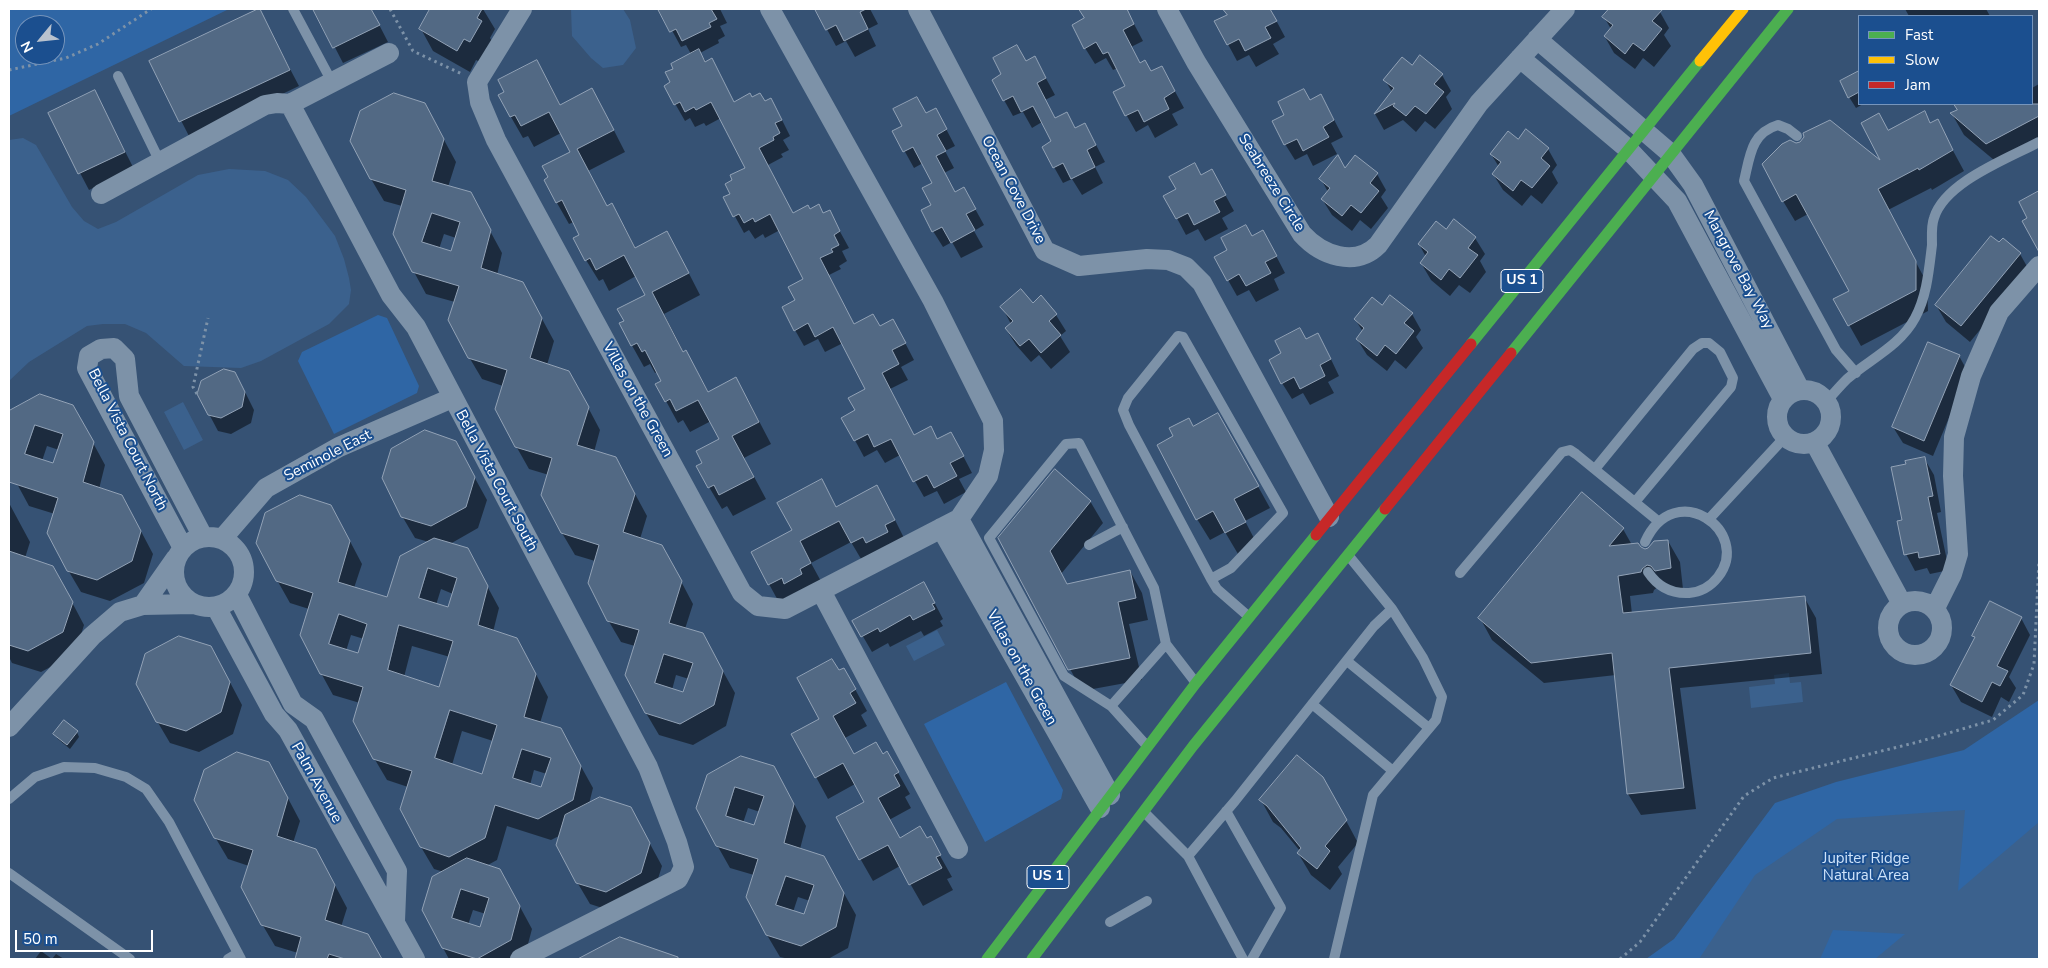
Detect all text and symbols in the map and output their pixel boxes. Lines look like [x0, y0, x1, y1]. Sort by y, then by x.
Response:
north arrow [15, 15, 65, 65]
legend [1858, 15, 2033, 105]
text: Fast [1905, 25, 1933, 45]
text: N [16, 38, 38, 56]
text: Slow [1905, 50, 1939, 70]
text: Jam [1905, 75, 1931, 95]
street label: Seabreeze Circle [1234, 131, 1308, 235]
street label: Ocean Cove Drive [977, 133, 1049, 247]
street label: Mangrove Bay Way [1699, 208, 1777, 332]
road number: US 1 [1501, 270, 1543, 292]
street label: Villas on the Green [598, 339, 676, 461]
street label: Bella Vista Court North [83, 366, 171, 514]
street label: Bella Vista Court South [451, 407, 541, 555]
street label: Seminole East [281, 426, 375, 486]
street label: Villas on the Green [982, 607, 1060, 729]
street label: Palm Avenue [286, 740, 346, 826]
park label: Jupiter Ridge Natural Area [1823, 850, 1909, 885]
road number: US 1 [1027, 866, 1069, 889]
scale bar [18, 920, 155, 952]
text: 50 m [23, 929, 58, 949]

